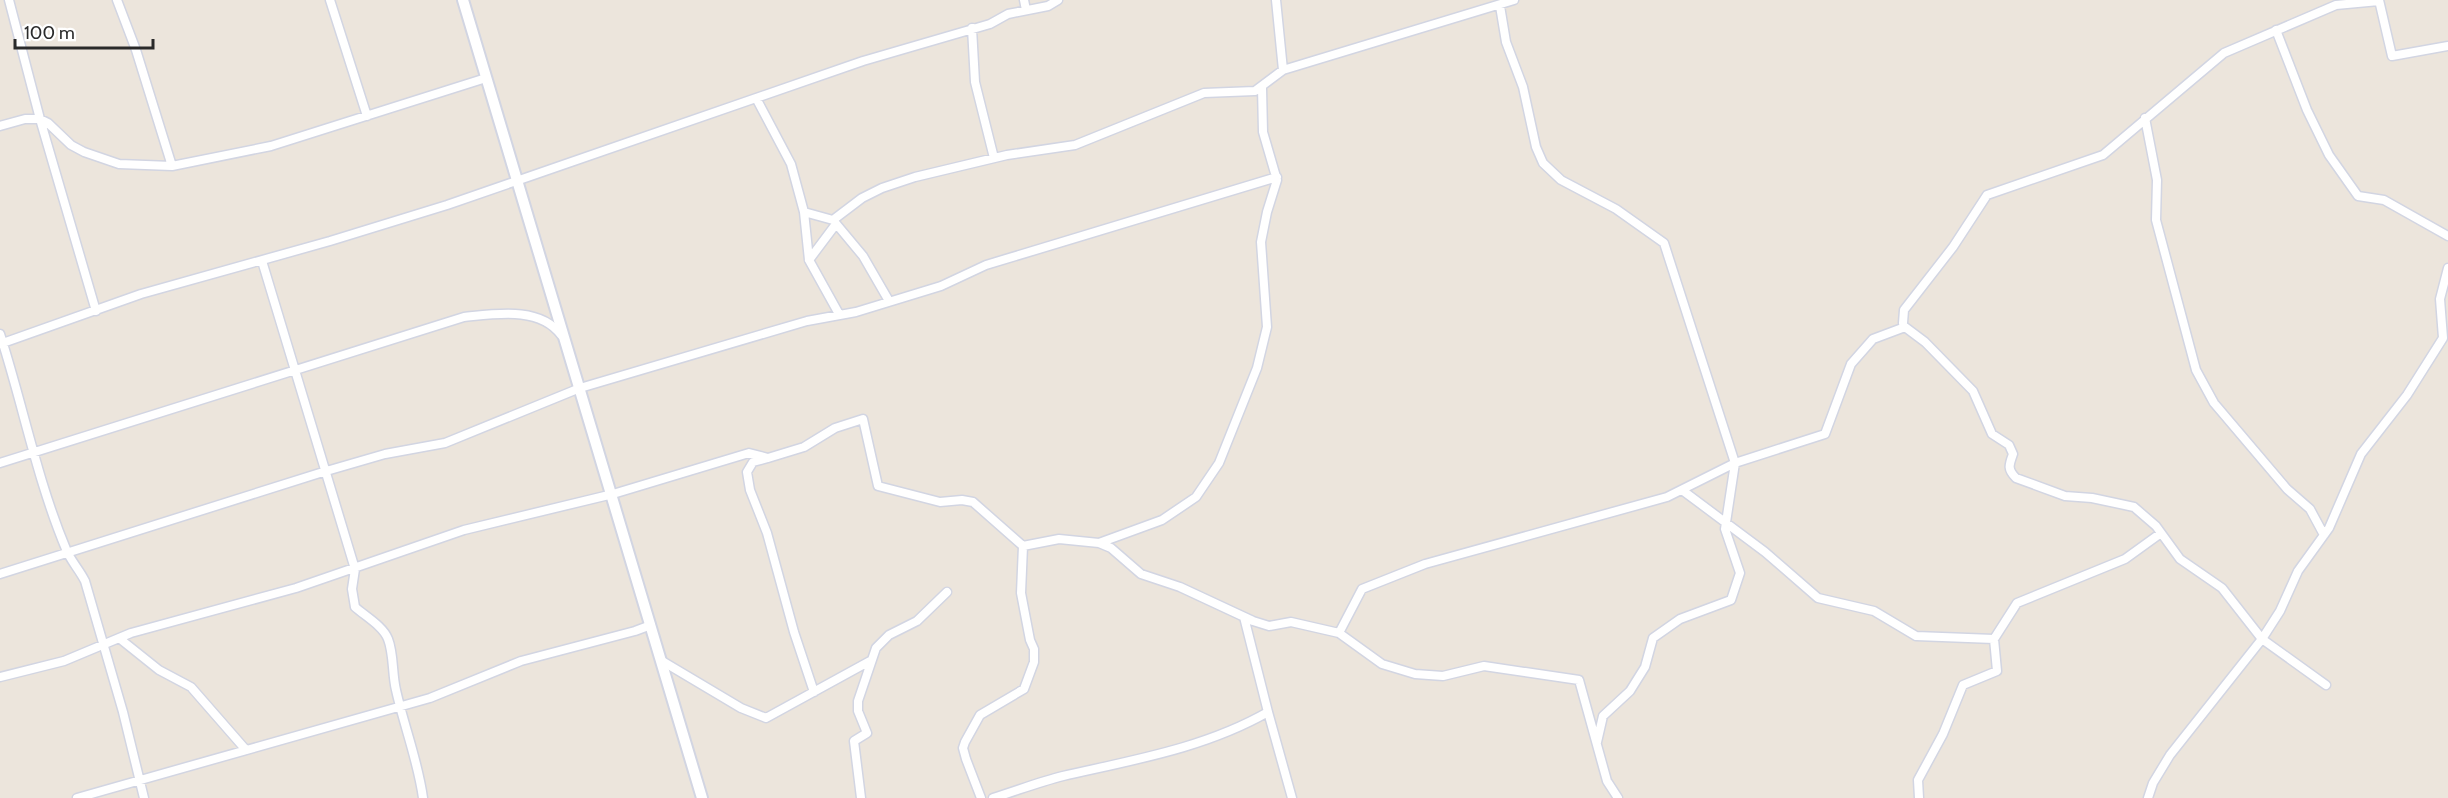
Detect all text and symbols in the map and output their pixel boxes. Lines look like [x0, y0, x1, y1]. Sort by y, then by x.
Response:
scale bar [15, 12, 153, 50]
text: 100 m [24, 22, 75, 44]

